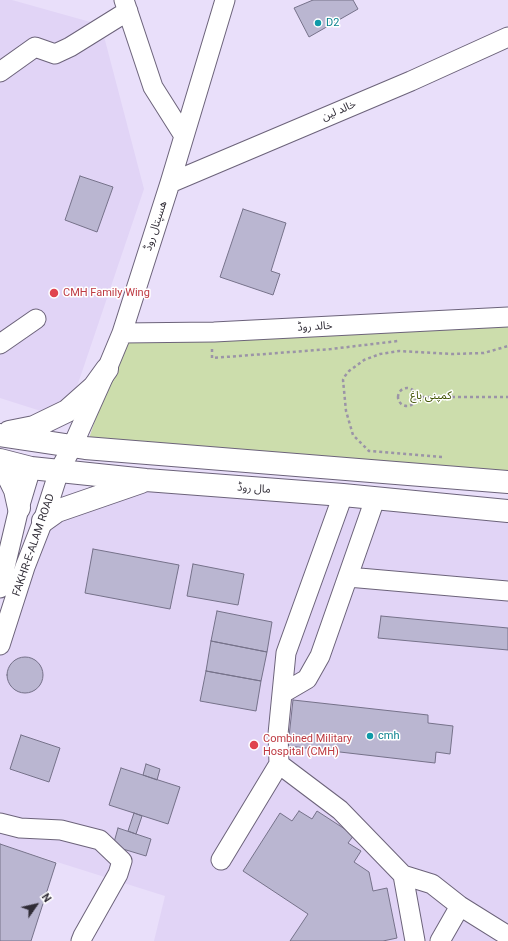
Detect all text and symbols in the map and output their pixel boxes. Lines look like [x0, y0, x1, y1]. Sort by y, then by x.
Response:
place label: D2 [326, 16, 339, 30]
marker: D2 [313, 18, 323, 28]
street label: خالد لین [320, 98, 358, 124]
street label: ھسپتال روڈ [142, 199, 170, 253]
place label: CMH Family Wing [63, 286, 150, 300]
marker: CMH Family Wing [48, 287, 60, 299]
street label: خالد روڈ [297, 319, 333, 335]
park label: کمپنی باغ [410, 389, 452, 403]
street label: مال روڈ [237, 481, 271, 497]
street label: FAKHR-E-ALAM ROAD [10, 492, 58, 598]
place label: cmh [378, 729, 399, 743]
marker: cmh [365, 731, 375, 741]
place label: Combined Military Hospital (CMH) [263, 732, 352, 758]
marker: Combined Military Hospital (CMH) [248, 739, 260, 751]
north arrow [16, 885, 56, 925]
text: N [39, 891, 54, 905]

